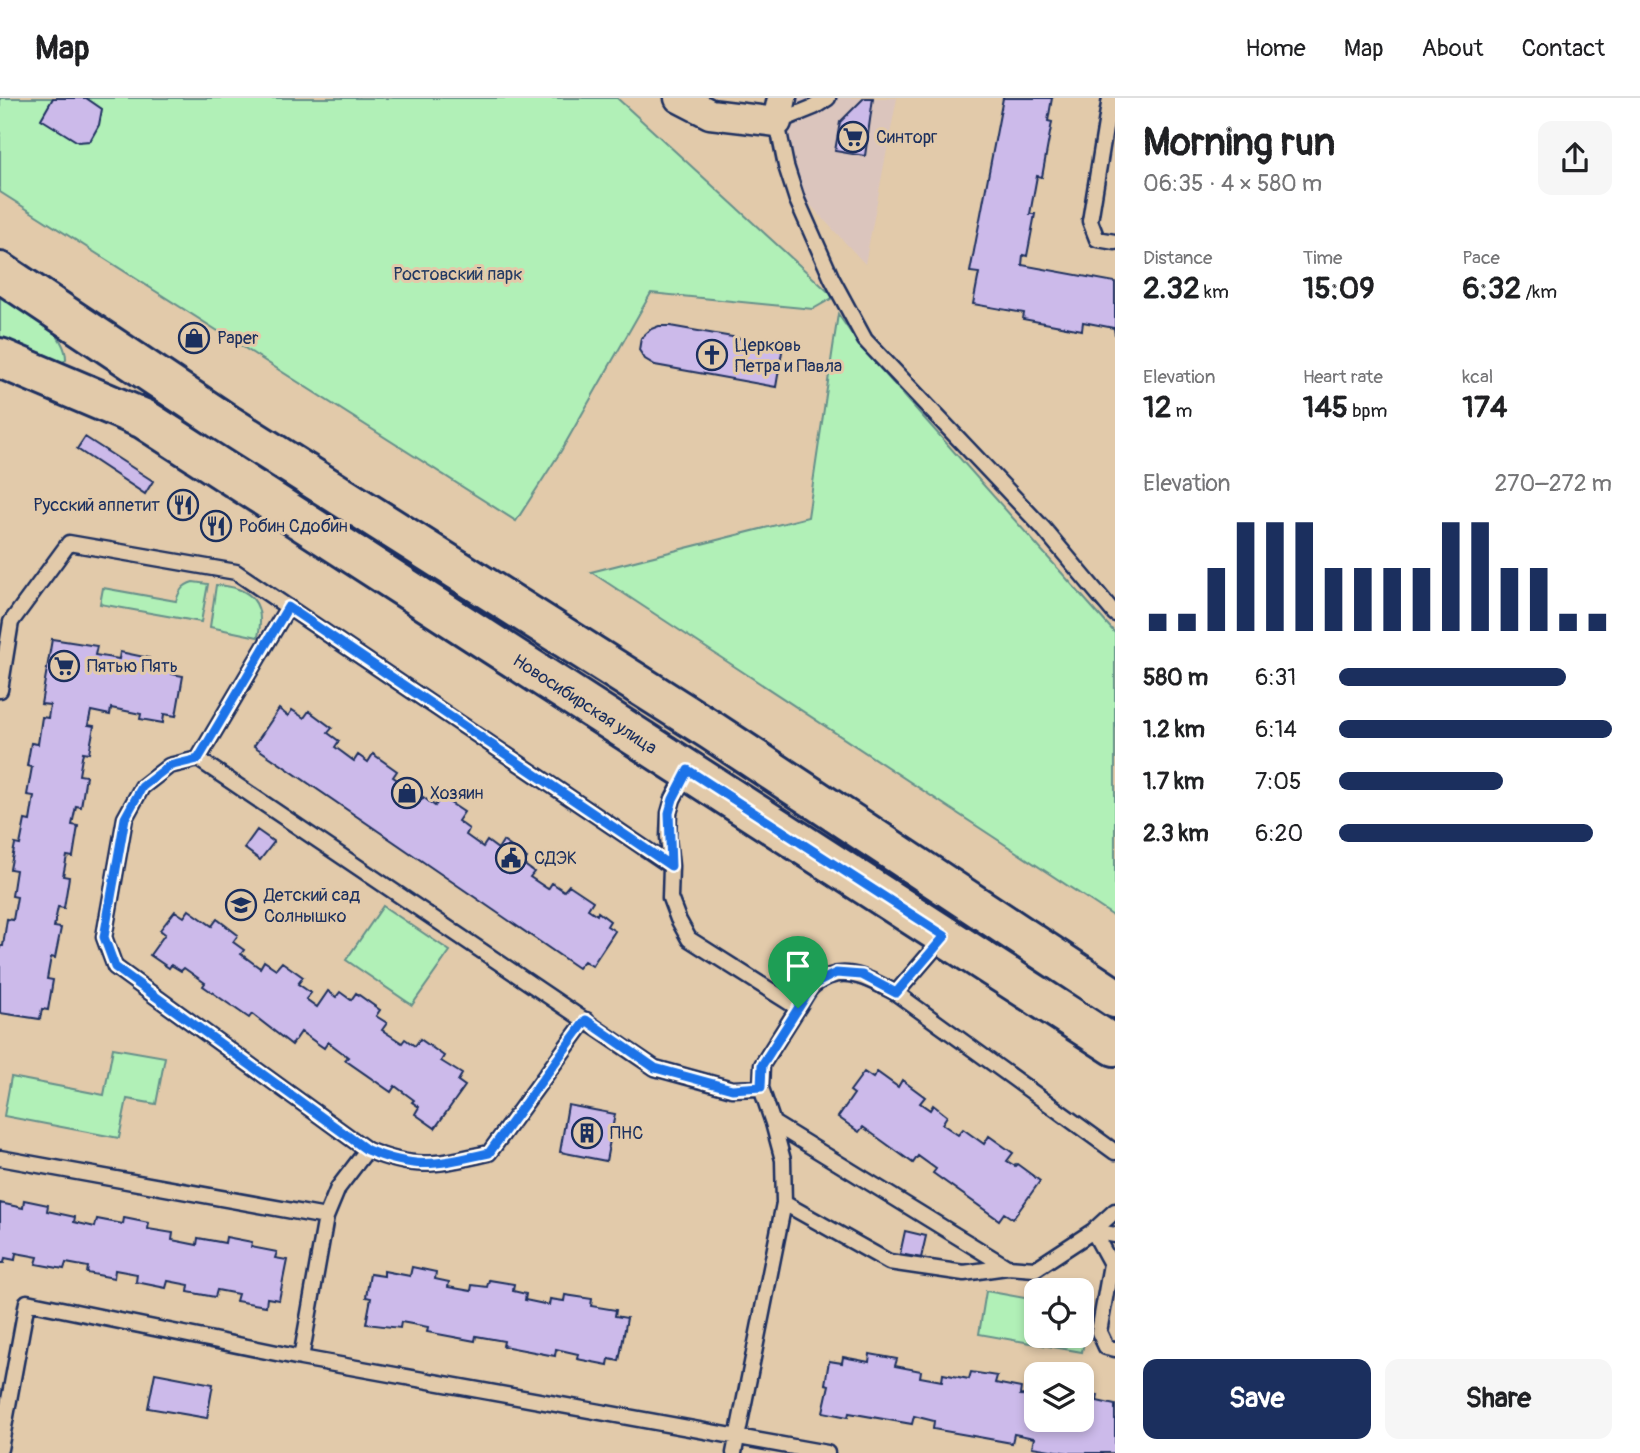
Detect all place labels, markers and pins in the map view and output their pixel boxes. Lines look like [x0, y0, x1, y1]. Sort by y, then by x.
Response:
supermarket icon: Синторг [836, 120, 870, 154]
place label: Синторг [876, 126, 937, 149]
shop icon: Paper [177, 321, 211, 355]
place label: Paper [217, 327, 259, 350]
place label: Церковь Петра и Павла [735, 334, 842, 378]
church icon: Церковь Петра и Павла [695, 338, 729, 372]
restaurant icon: Русский аппетит [166, 488, 200, 522]
place label: Русский аппетит [34, 494, 160, 517]
restaurant icon: Робин Сдобин [199, 509, 233, 543]
place label: Робин Сдобин [239, 515, 348, 538]
supermarket icon: Пятью Пять [47, 649, 81, 683]
place label: Пятью Пять [87, 655, 178, 678]
shop icon: Хозяин [390, 776, 424, 810]
place label: Хозяин [430, 782, 483, 805]
public building icon: СДЭК [494, 841, 528, 875]
place label: СДЭК [534, 847, 577, 870]
place label: Детский сад Солнышко [263, 884, 360, 928]
school or university icon: Детский сад Солнышко [224, 888, 258, 922]
pin [768, 936, 828, 1008]
building icon: ПНС [570, 1116, 604, 1150]
place label: ПНС [610, 1122, 643, 1145]

